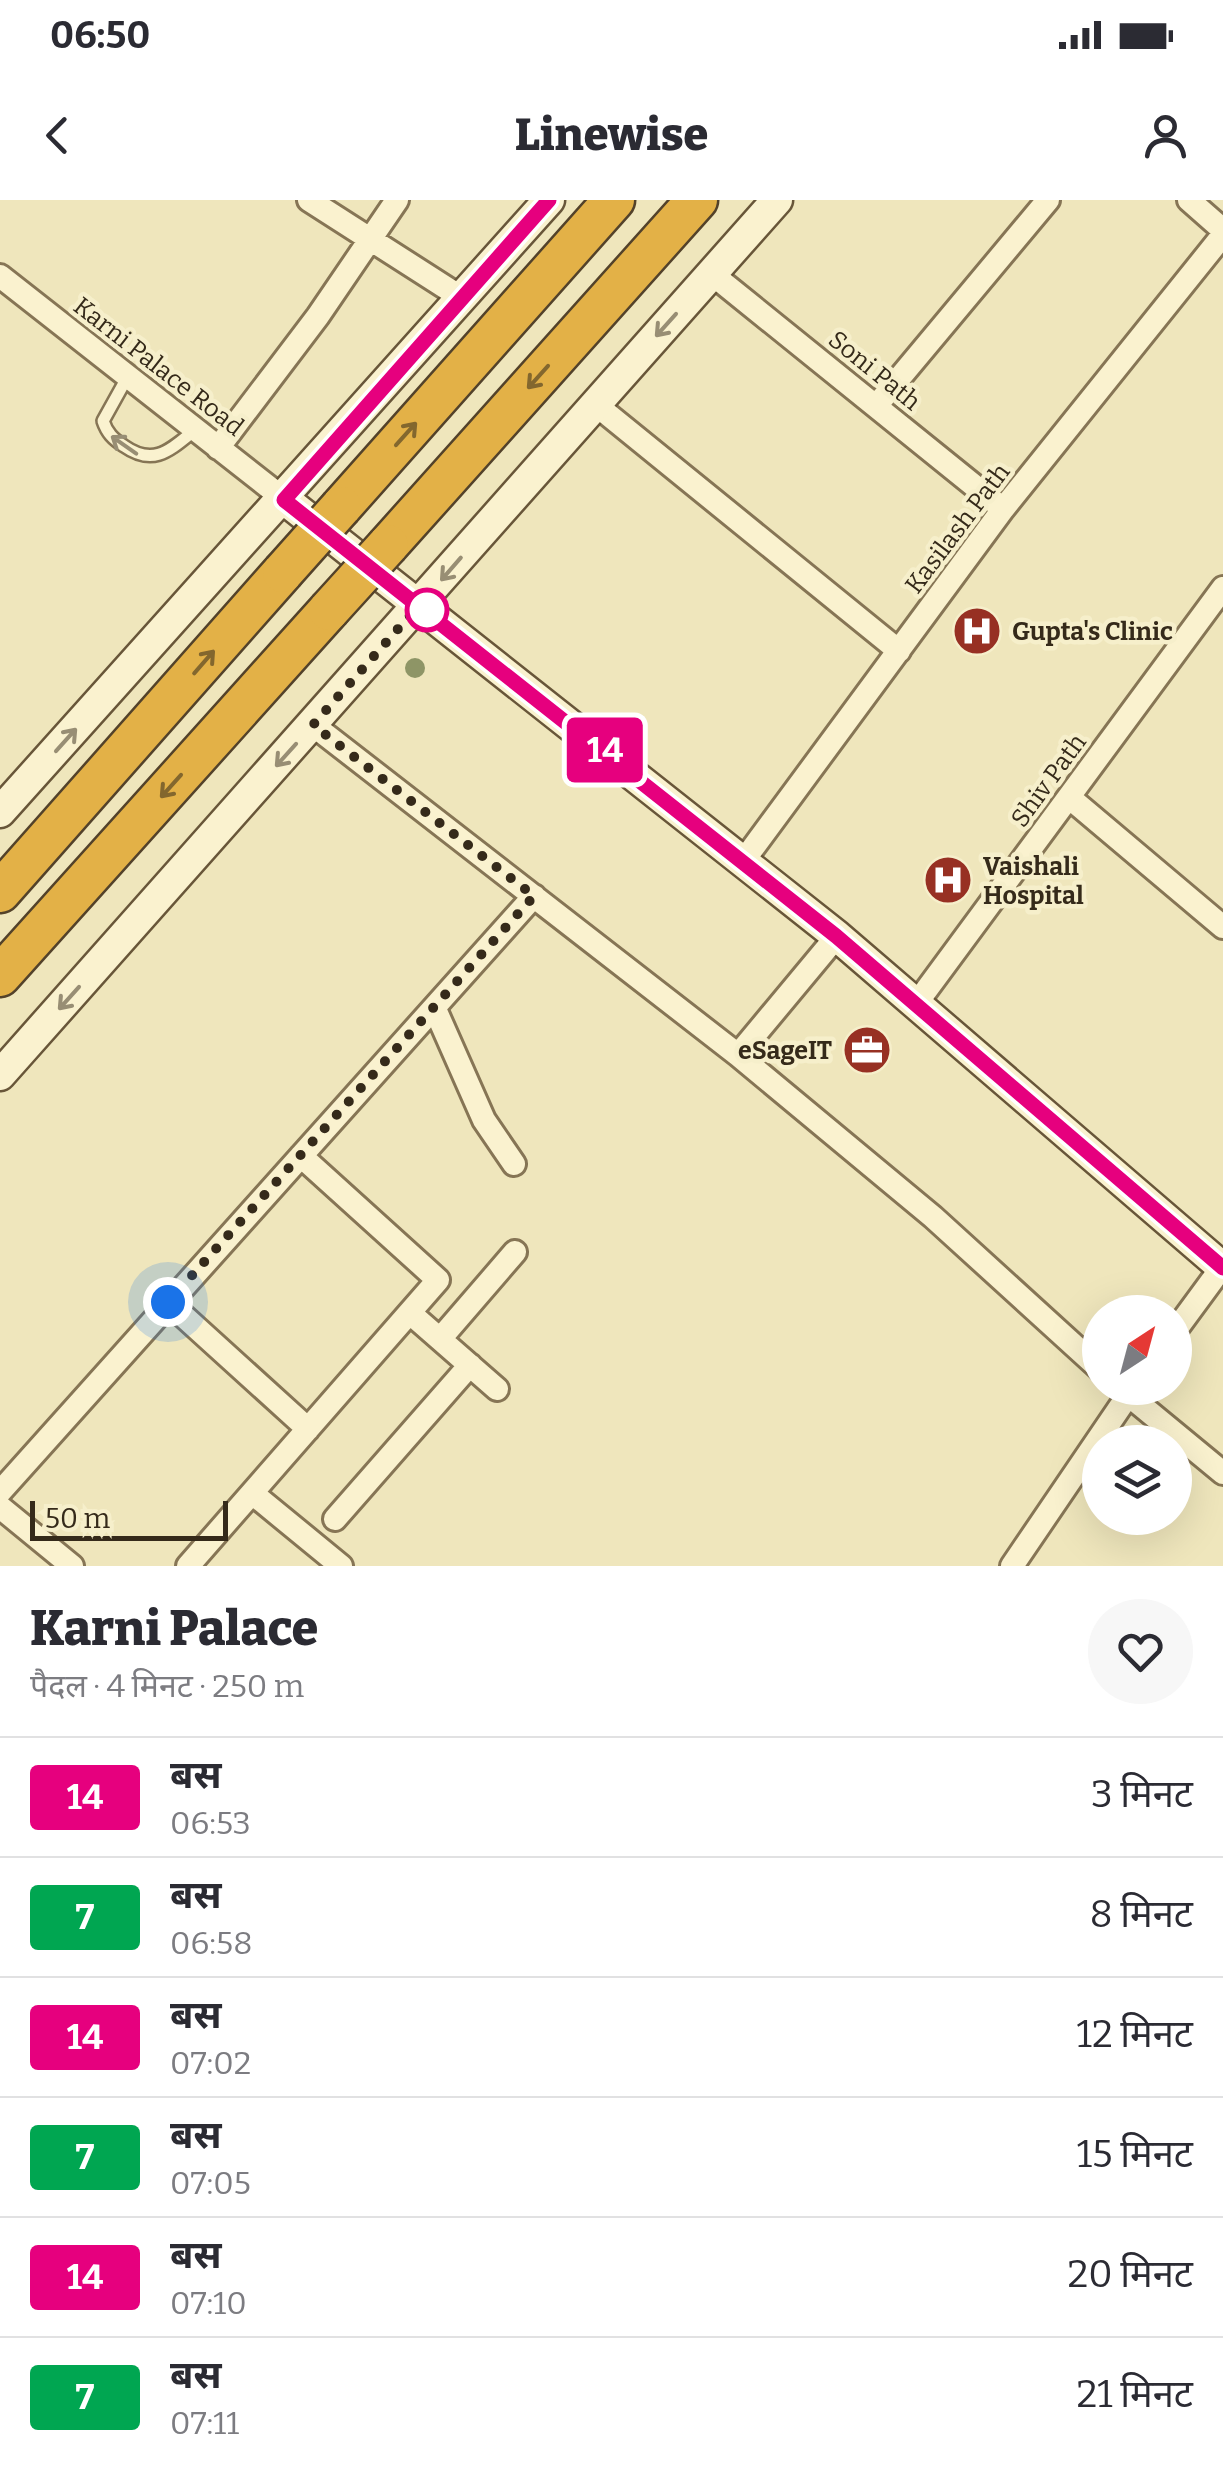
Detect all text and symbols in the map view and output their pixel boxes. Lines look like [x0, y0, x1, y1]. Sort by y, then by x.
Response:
text: 06:50 [50, 12, 150, 58]
icon: back [30, 108, 85, 163]
text: Linewise [515, 108, 708, 162]
icon: person [1138, 108, 1193, 163]
street label: Karni Palace Road [67, 291, 250, 443]
one-way arrow [655, 312, 678, 337]
street label: Soni Path [822, 325, 927, 417]
one-way arrow [527, 364, 550, 389]
one-way arrow [395, 422, 418, 447]
one-way arrow [111, 435, 138, 456]
street label: Kasilash Path [899, 457, 1017, 600]
one-way arrow [439, 556, 462, 581]
unlabelled marker [406, 589, 448, 631]
hospital icon: Gupta's Clinic [951, 605, 1003, 657]
place label: Gupta's Clinic [1012, 617, 1173, 647]
one-way arrow [192, 649, 214, 675]
line badge: 14 [560, 718, 650, 782]
one-way arrow [54, 728, 77, 753]
street label: Shiv Path [1005, 728, 1093, 833]
text: 14 [587, 729, 623, 771]
one-way arrow [274, 742, 297, 767]
one-way arrow [159, 773, 182, 798]
place label: Vaishali Hospital [983, 852, 1084, 911]
hospital icon: Vaishali Hospital [922, 854, 974, 906]
one-way arrow [58, 985, 81, 1010]
office icon: eSageIT [841, 1024, 893, 1076]
place label: eSageIT [738, 1036, 832, 1066]
your location [143, 1277, 193, 1327]
north arrow [1082, 1295, 1192, 1405]
map controls [1082, 1295, 1192, 1535]
button: layers [1082, 1425, 1192, 1535]
scale bar [30, 1496, 228, 1540]
text: 50 m [45, 1502, 110, 1535]
button: heart [1088, 1599, 1193, 1704]
text: Karni Palace [30, 1600, 318, 1658]
text: पैदल · 4 मिनट · 250 m [30, 1667, 304, 1705]
text: बस [170, 1752, 222, 1798]
text: 3 मिनट [1091, 1771, 1193, 1817]
text: 14 [67, 1776, 103, 1818]
text: 06:53 [170, 1804, 251, 1842]
text: बस [170, 1872, 222, 1918]
text: 8 मिनट [1090, 1891, 1193, 1937]
text: 7 [76, 1896, 94, 1938]
text: 06:58 [170, 1924, 252, 1962]
text: बस [170, 1992, 222, 2038]
text: 12 मिनट [1076, 2011, 1193, 2057]
text: 14 [67, 2016, 103, 2058]
text: 07:02 [170, 2044, 251, 2082]
text: बस [170, 2112, 222, 2158]
text: 15 मिनट [1077, 2131, 1193, 2177]
text: 7 [76, 2136, 94, 2178]
text: 07:05 [170, 2164, 251, 2202]
text: बस [170, 2232, 222, 2278]
text: 20 मिनट [1068, 2251, 1193, 2297]
text: 14 [67, 2256, 103, 2298]
text: 07:10 [170, 2284, 247, 2322]
text: बस [170, 2352, 222, 2398]
text: 21 मिनट [1076, 2371, 1193, 2417]
text: 7 [76, 2376, 94, 2418]
text: 07:11 [170, 2404, 239, 2442]

